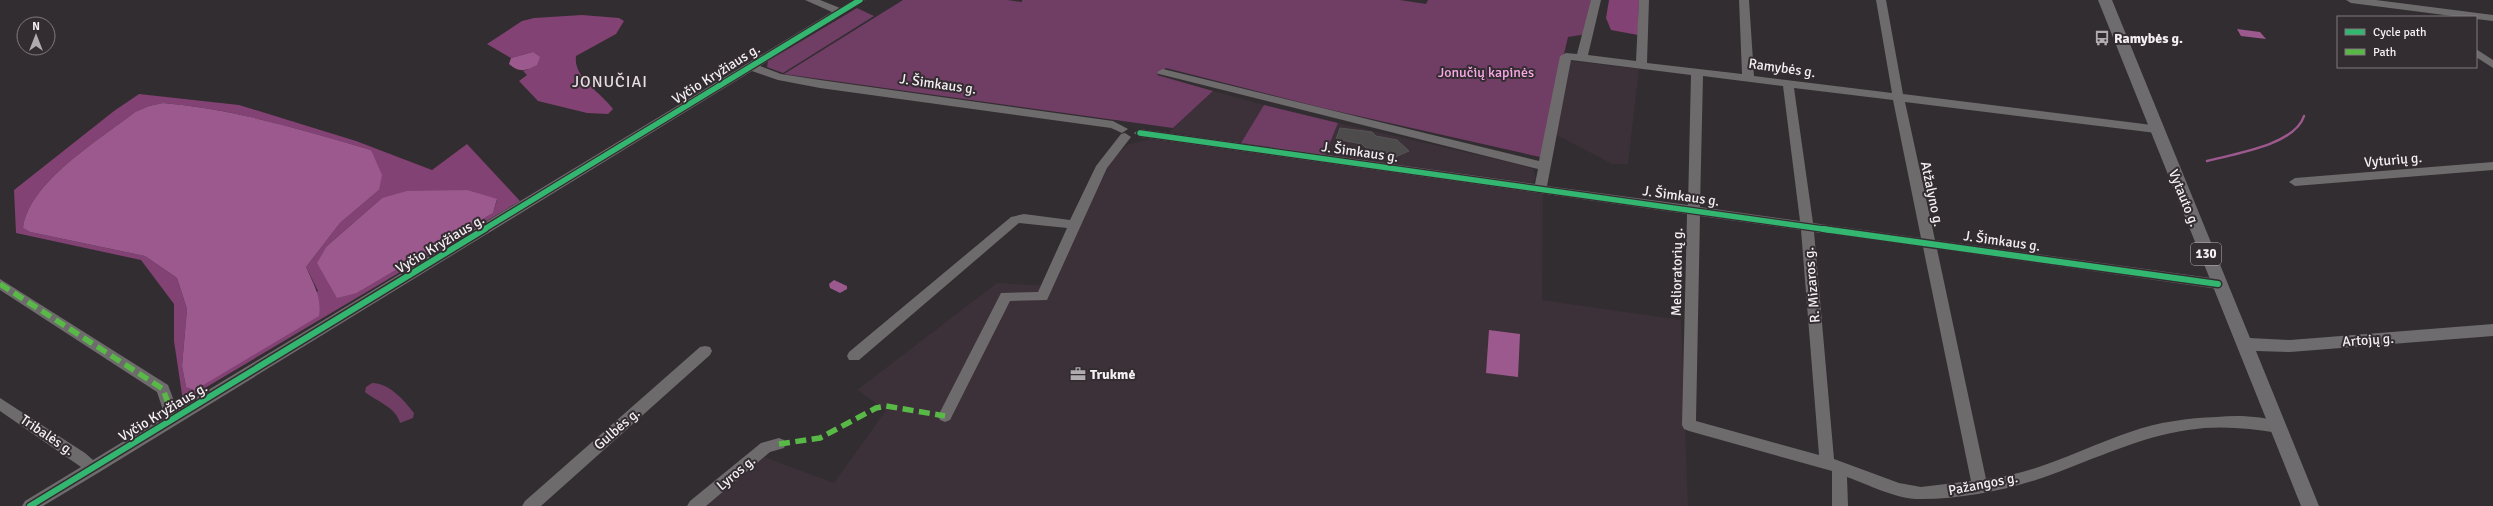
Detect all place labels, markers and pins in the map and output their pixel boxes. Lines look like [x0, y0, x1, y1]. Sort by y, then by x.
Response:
bus stop icon: Ramybės g. [2093, 29, 2111, 47]
place label: Ramybės g. [2114, 30, 2183, 47]
office icon: Trukmė [1069, 365, 1087, 383]
place label: Trukmė [1090, 366, 1135, 383]

